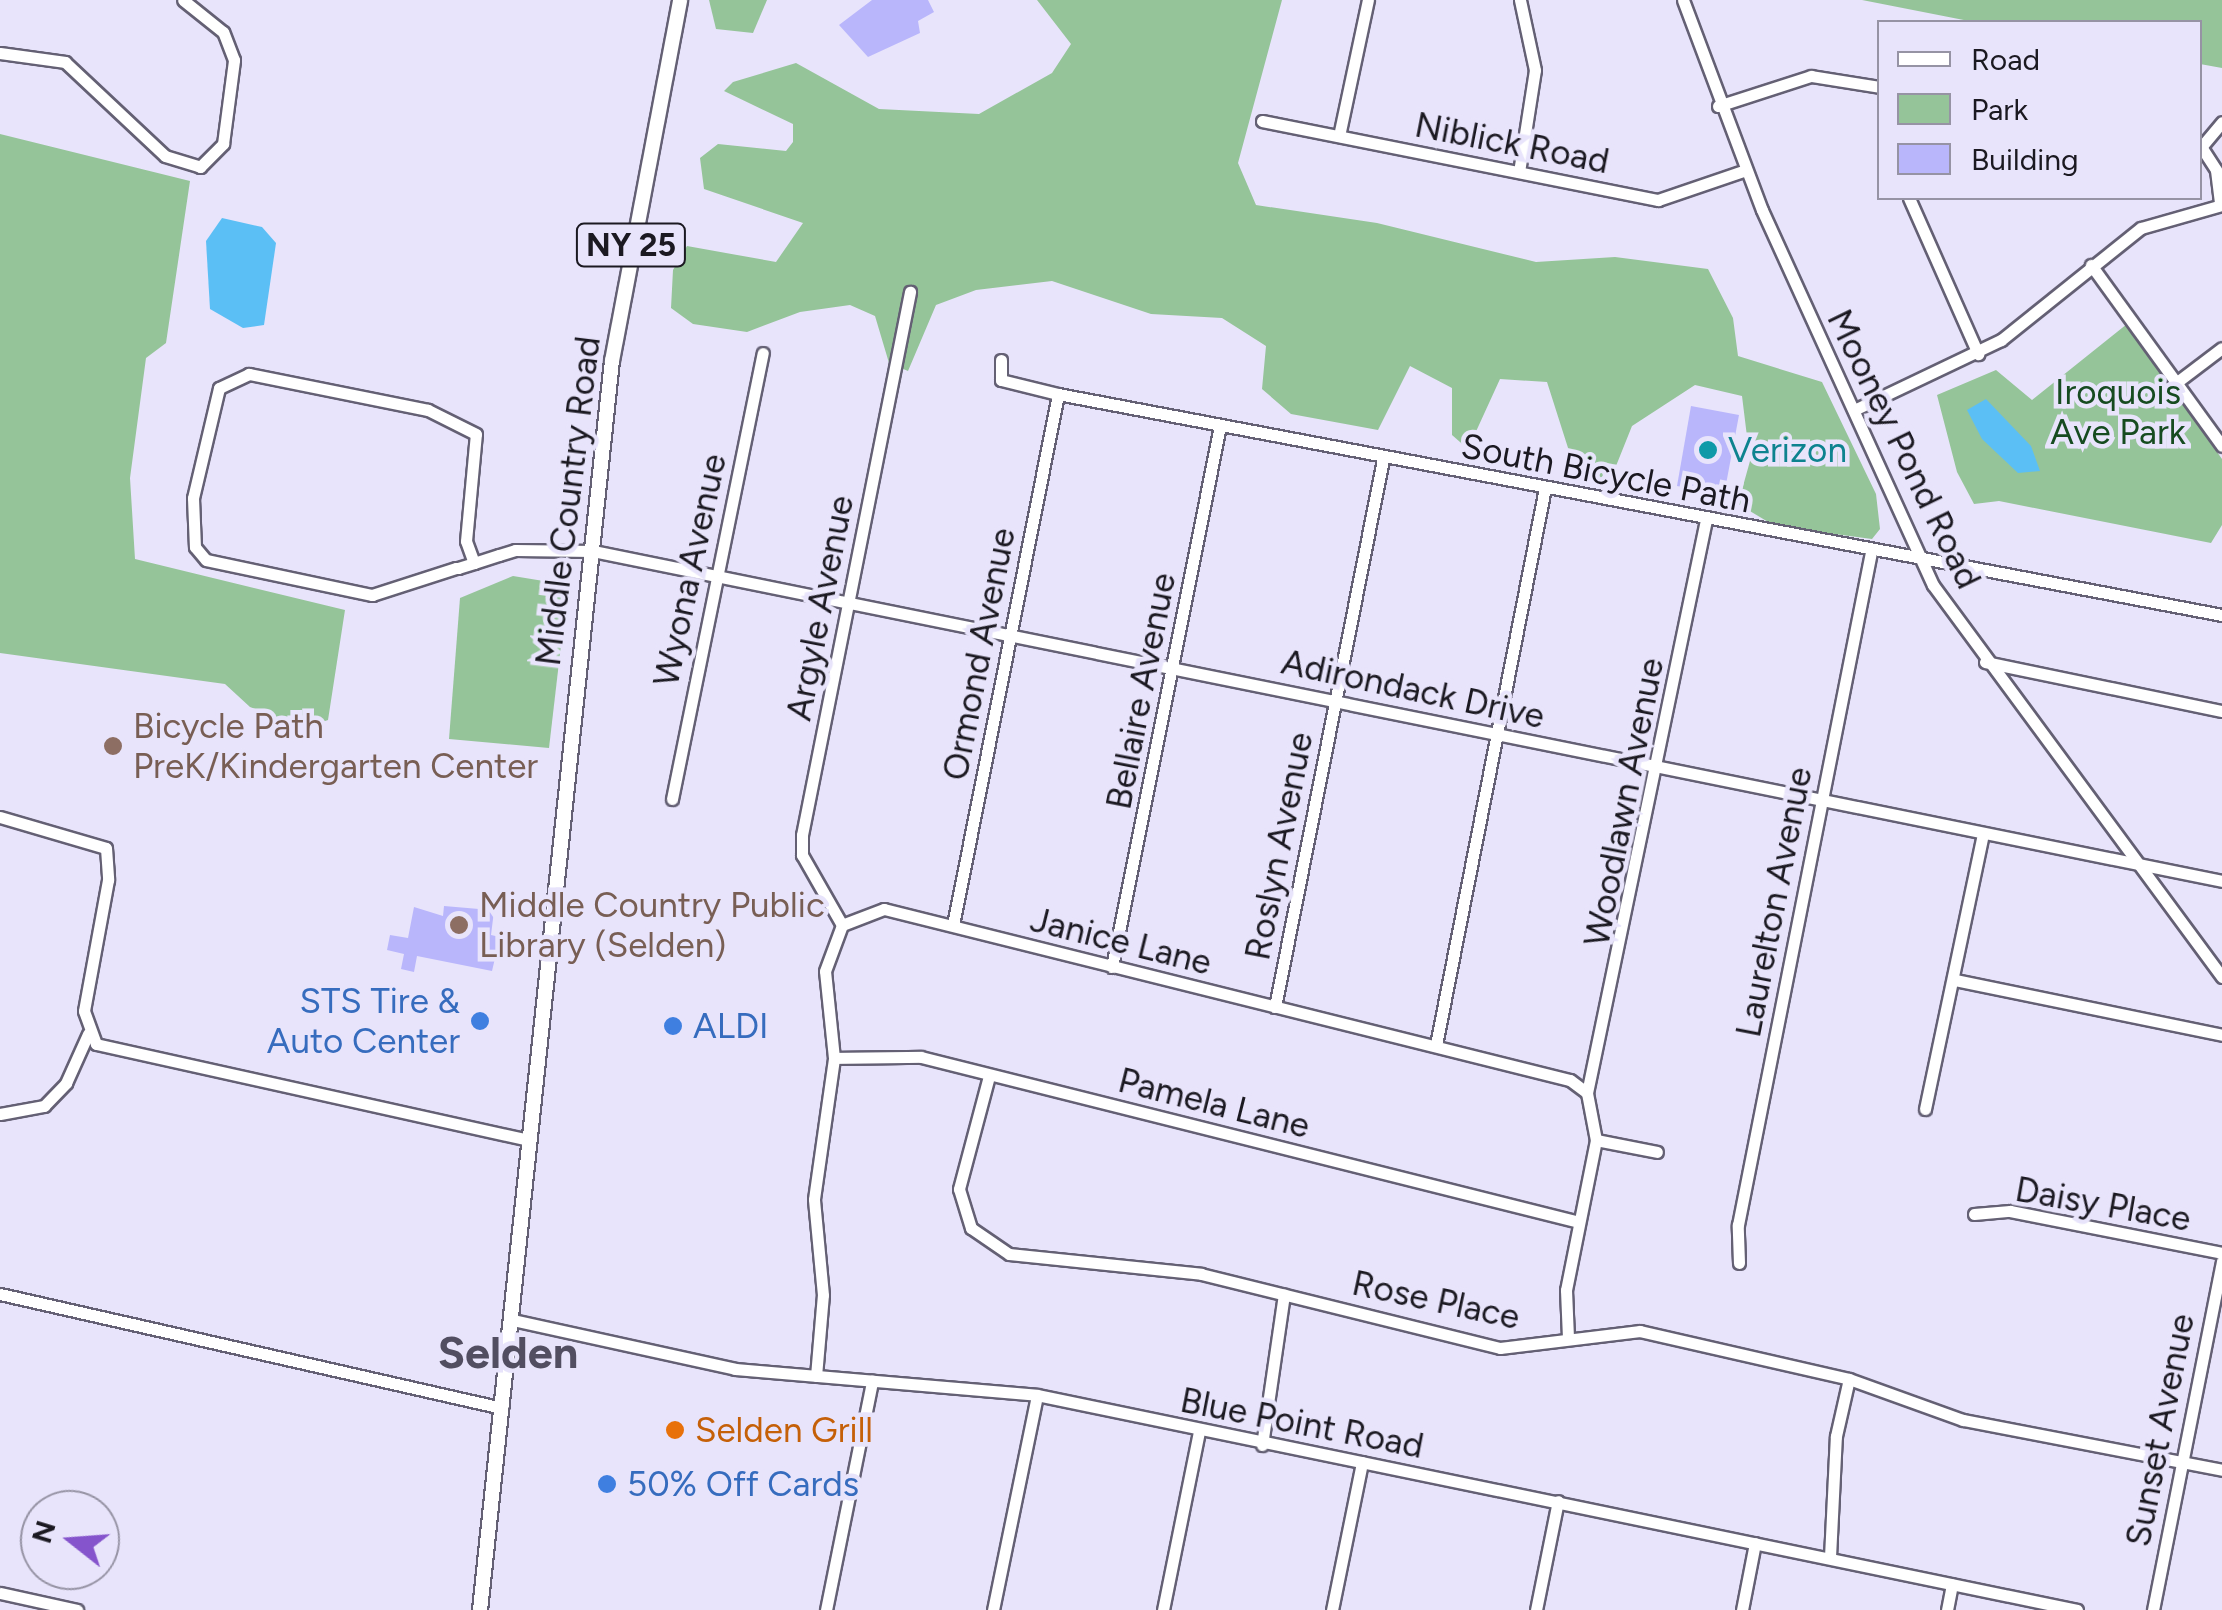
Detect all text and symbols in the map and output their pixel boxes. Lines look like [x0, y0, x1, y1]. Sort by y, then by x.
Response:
legend [1877, 20, 2202, 200]
text: Road [1971, 41, 2040, 78]
text: Park [1971, 91, 2028, 128]
street label: Niblick Road [1411, 104, 1613, 182]
text: Building [1971, 141, 2079, 178]
road number: NY 25 [574, 218, 688, 272]
street label: Mooney Pond Road [1818, 303, 1990, 595]
street label: Middle Country Road [527, 334, 609, 668]
park label: Iroquois Ave Park [2050, 371, 2186, 453]
street label: South Bicycle Path [1458, 424, 1754, 522]
place label: Verizon [1728, 429, 1847, 471]
marker: Verizon [1697, 439, 1719, 461]
street label: Wyona Avenue [645, 450, 735, 690]
street label: Argyle Avenue [778, 492, 862, 724]
street label: Ormond Avenue [934, 524, 1024, 784]
street label: Bellaire Avenue [1098, 569, 1184, 813]
street label: Adirondack Drive [1278, 641, 1548, 737]
street label: Woodlawn Avenue [1575, 654, 1673, 950]
place label: Bicycle Path PreK/Kindergarten Center [133, 705, 538, 787]
street label: Roslyn Avenue [1236, 729, 1322, 963]
marker: Bicycle Path PreK/Kindergarten Center [102, 735, 124, 757]
street label: Laurelton Avenue [1727, 763, 1821, 1041]
place label: Middle Country Public Library (Selden) [479, 884, 825, 966]
street label: Janice Lane [1026, 898, 1216, 984]
marker: Middle Country Public Library (Selden) [448, 914, 470, 936]
place label: STS Tire & Auto Center [267, 980, 460, 1062]
place label: ALDI [693, 1005, 768, 1047]
marker: STS Tire & Auto Center [469, 1010, 491, 1032]
marker: ALDI [662, 1015, 684, 1037]
street label: Pamela Lane [1114, 1059, 1314, 1147]
street label: Daisy Place [2012, 1168, 2194, 1240]
street label: Rose Place [1348, 1262, 1524, 1338]
street label: Sunset Avenue [2117, 1310, 2203, 1550]
district label: Selden [438, 1326, 578, 1380]
street label: Blue Point Road [1177, 1379, 1427, 1467]
place label: Selden Grill [695, 1409, 873, 1451]
marker: Selden Grill [664, 1419, 686, 1441]
place label: 50% Off Cards [627, 1463, 859, 1505]
marker: 50% Off Cards [596, 1473, 618, 1495]
north arrow [20, 1490, 120, 1590]
text: N [24, 1516, 63, 1547]

